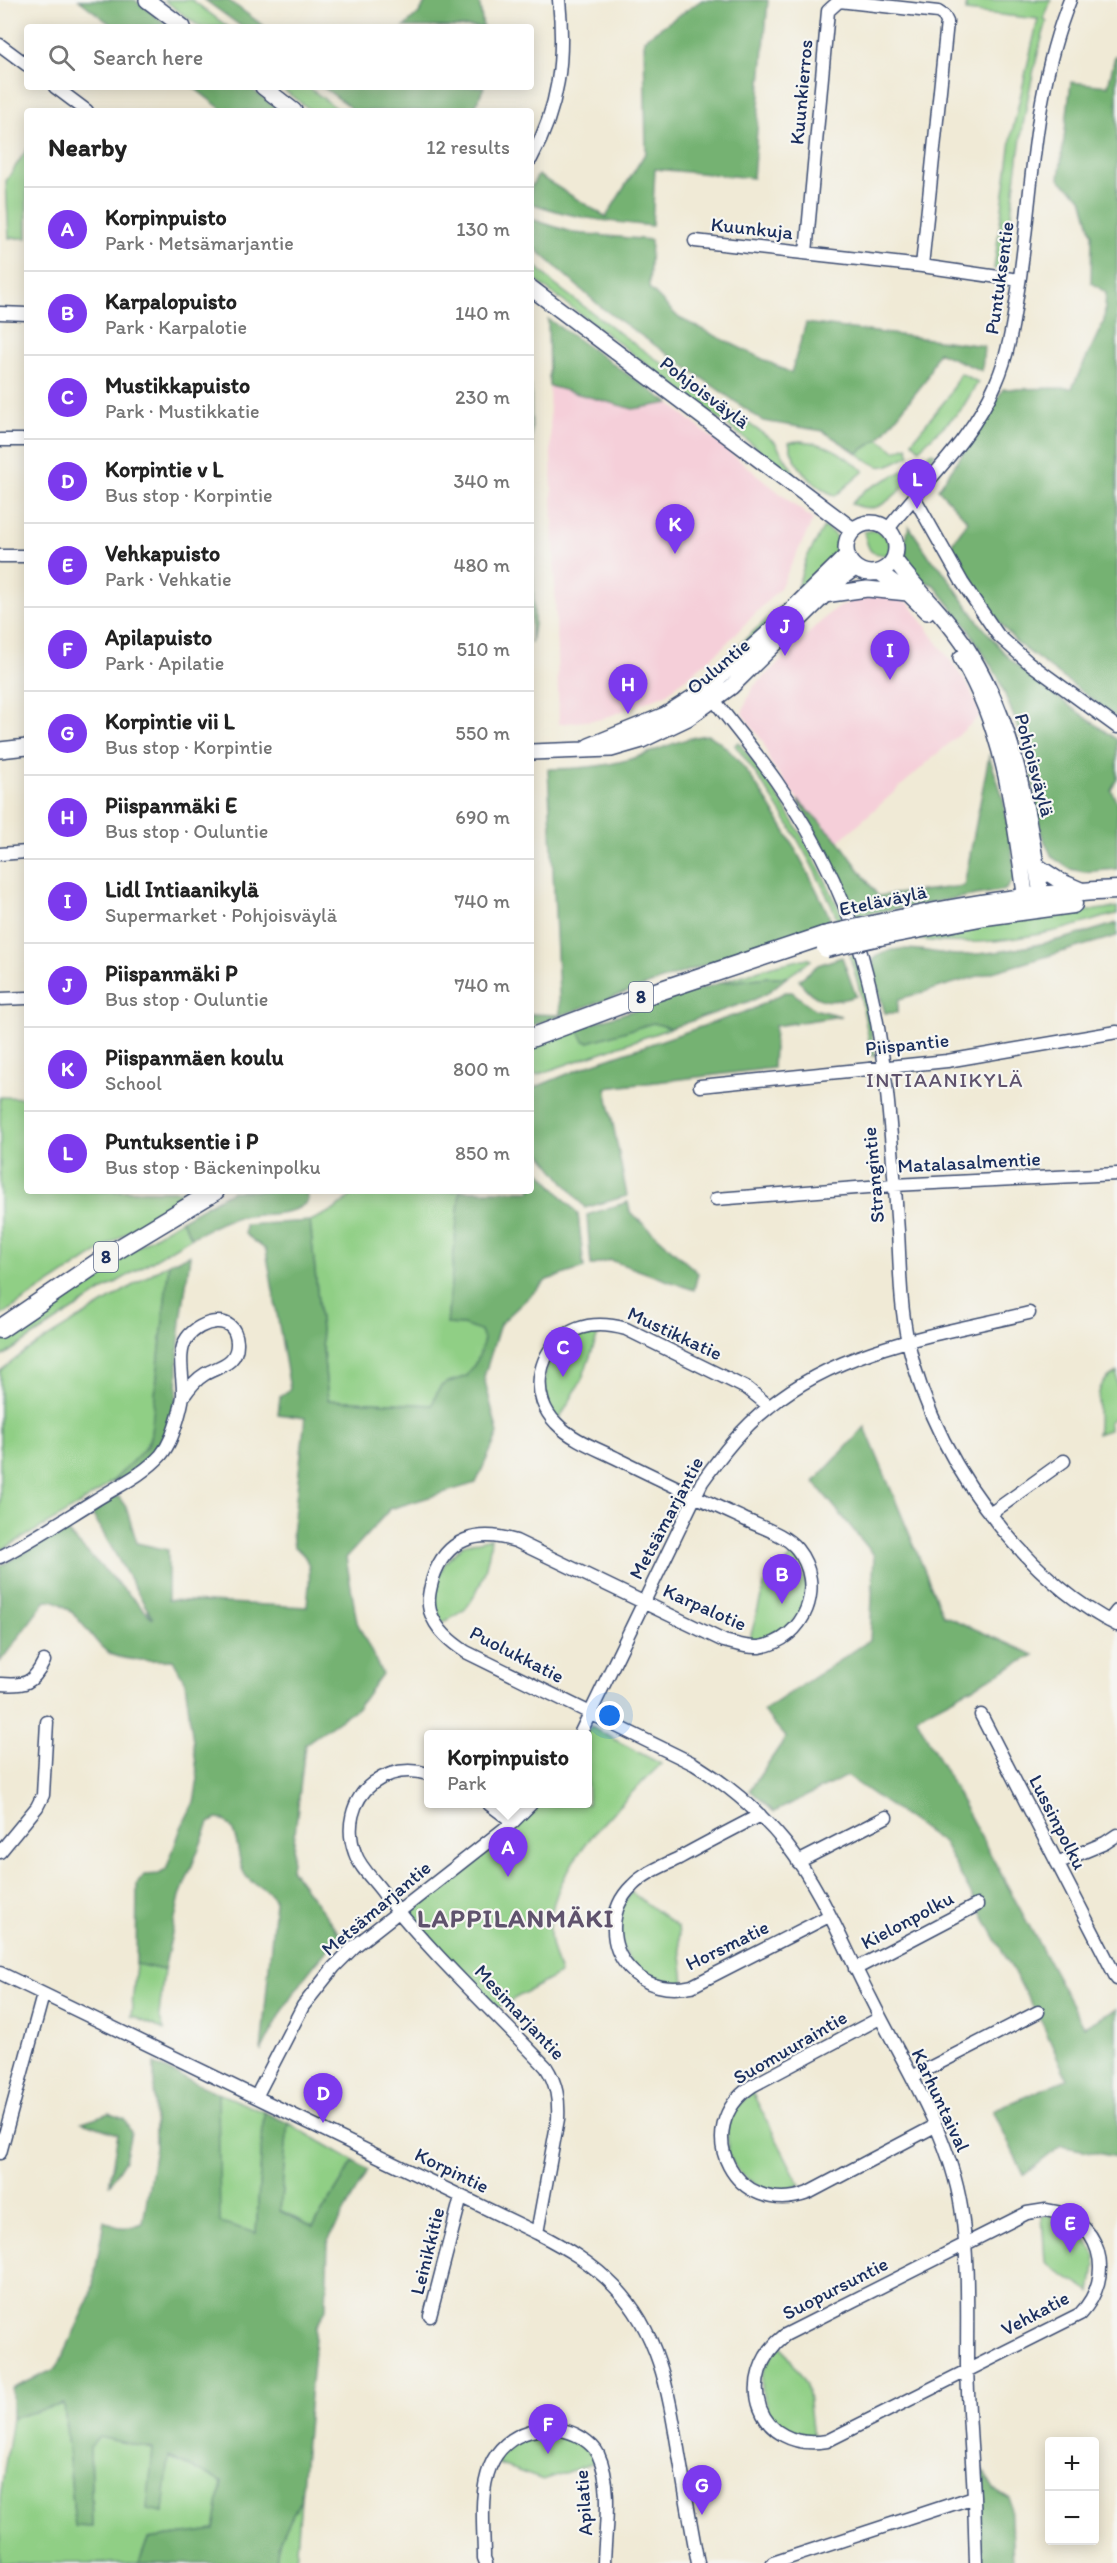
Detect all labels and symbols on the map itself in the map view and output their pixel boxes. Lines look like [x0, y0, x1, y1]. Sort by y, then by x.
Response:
street label: Kuunkierros [784, 38, 818, 146]
street label: Kuunkuja [710, 212, 795, 244]
street label: Puntuksentie [979, 220, 1019, 336]
street label: Pohjoisväylä [655, 351, 755, 434]
pin: L [898, 460, 936, 509]
pin: K [656, 504, 694, 554]
pin: J [766, 606, 804, 656]
pin: I [870, 630, 910, 680]
street label: Ouluntie [682, 633, 754, 699]
pin: H [608, 664, 648, 714]
street label: Pohjoisväylä [1010, 711, 1060, 820]
street label: Eteläväylä [837, 879, 930, 921]
road number: 8 [629, 982, 653, 1012]
street label: Piispantie [864, 1028, 950, 1060]
district label: INTIAANIKYLÄ [866, 1067, 1024, 1092]
street label: Strangintie [857, 1126, 889, 1224]
street label: Matalasalmentie [897, 1146, 1041, 1178]
road number: 8 [94, 1242, 118, 1272]
street label: Mustikkatie [624, 1301, 726, 1365]
pin: C [544, 1328, 582, 1377]
street label: Metsämarjantie [624, 1453, 708, 1583]
pin: B [762, 1554, 802, 1604]
street label: Karpalotie [660, 1578, 750, 1636]
street label: Puolukkatie [466, 1620, 568, 1688]
your location [595, 1701, 624, 1730]
street label: Lussinpolku [1024, 1771, 1092, 1873]
pin: A [488, 1828, 528, 1877]
street label: Metsämarjantie [316, 1855, 436, 1961]
street label: Kielonpolku [857, 1886, 958, 1954]
district label: LAPPILANMÄKI [417, 1902, 615, 1934]
street label: Horsmatie [681, 1915, 773, 1975]
street label: Mesimarjantie [470, 1959, 570, 2065]
street label: Suomuuraintie [729, 2005, 851, 2089]
street label: Karhuntaival [907, 2044, 976, 2156]
pin: D [304, 2074, 342, 2123]
street label: Korpintie [411, 2142, 493, 2198]
pin: E [1050, 2204, 1090, 2253]
street label: Leinikkitie [405, 2205, 449, 2297]
street label: Suopursuntie [778, 2251, 892, 2325]
street label: Vehkatie [997, 2285, 1073, 2341]
pin: F [528, 2404, 568, 2454]
pin: G [682, 2466, 722, 2515]
street label: Apilatie [569, 2469, 597, 2537]

